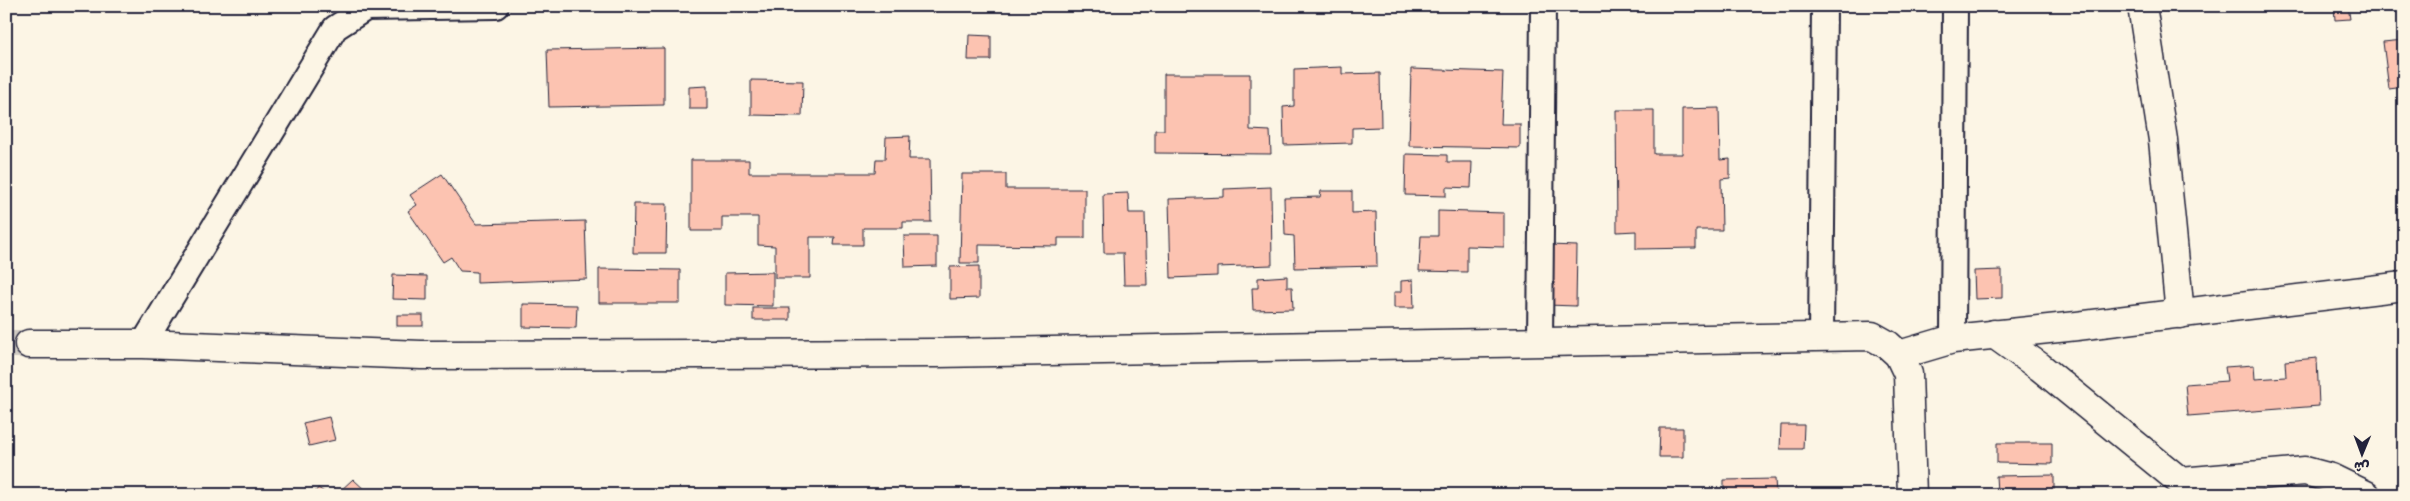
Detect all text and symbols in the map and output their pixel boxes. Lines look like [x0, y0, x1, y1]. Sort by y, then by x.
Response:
north arrow [2338, 428, 2388, 478]
text: ش [2354, 454, 2370, 479]

